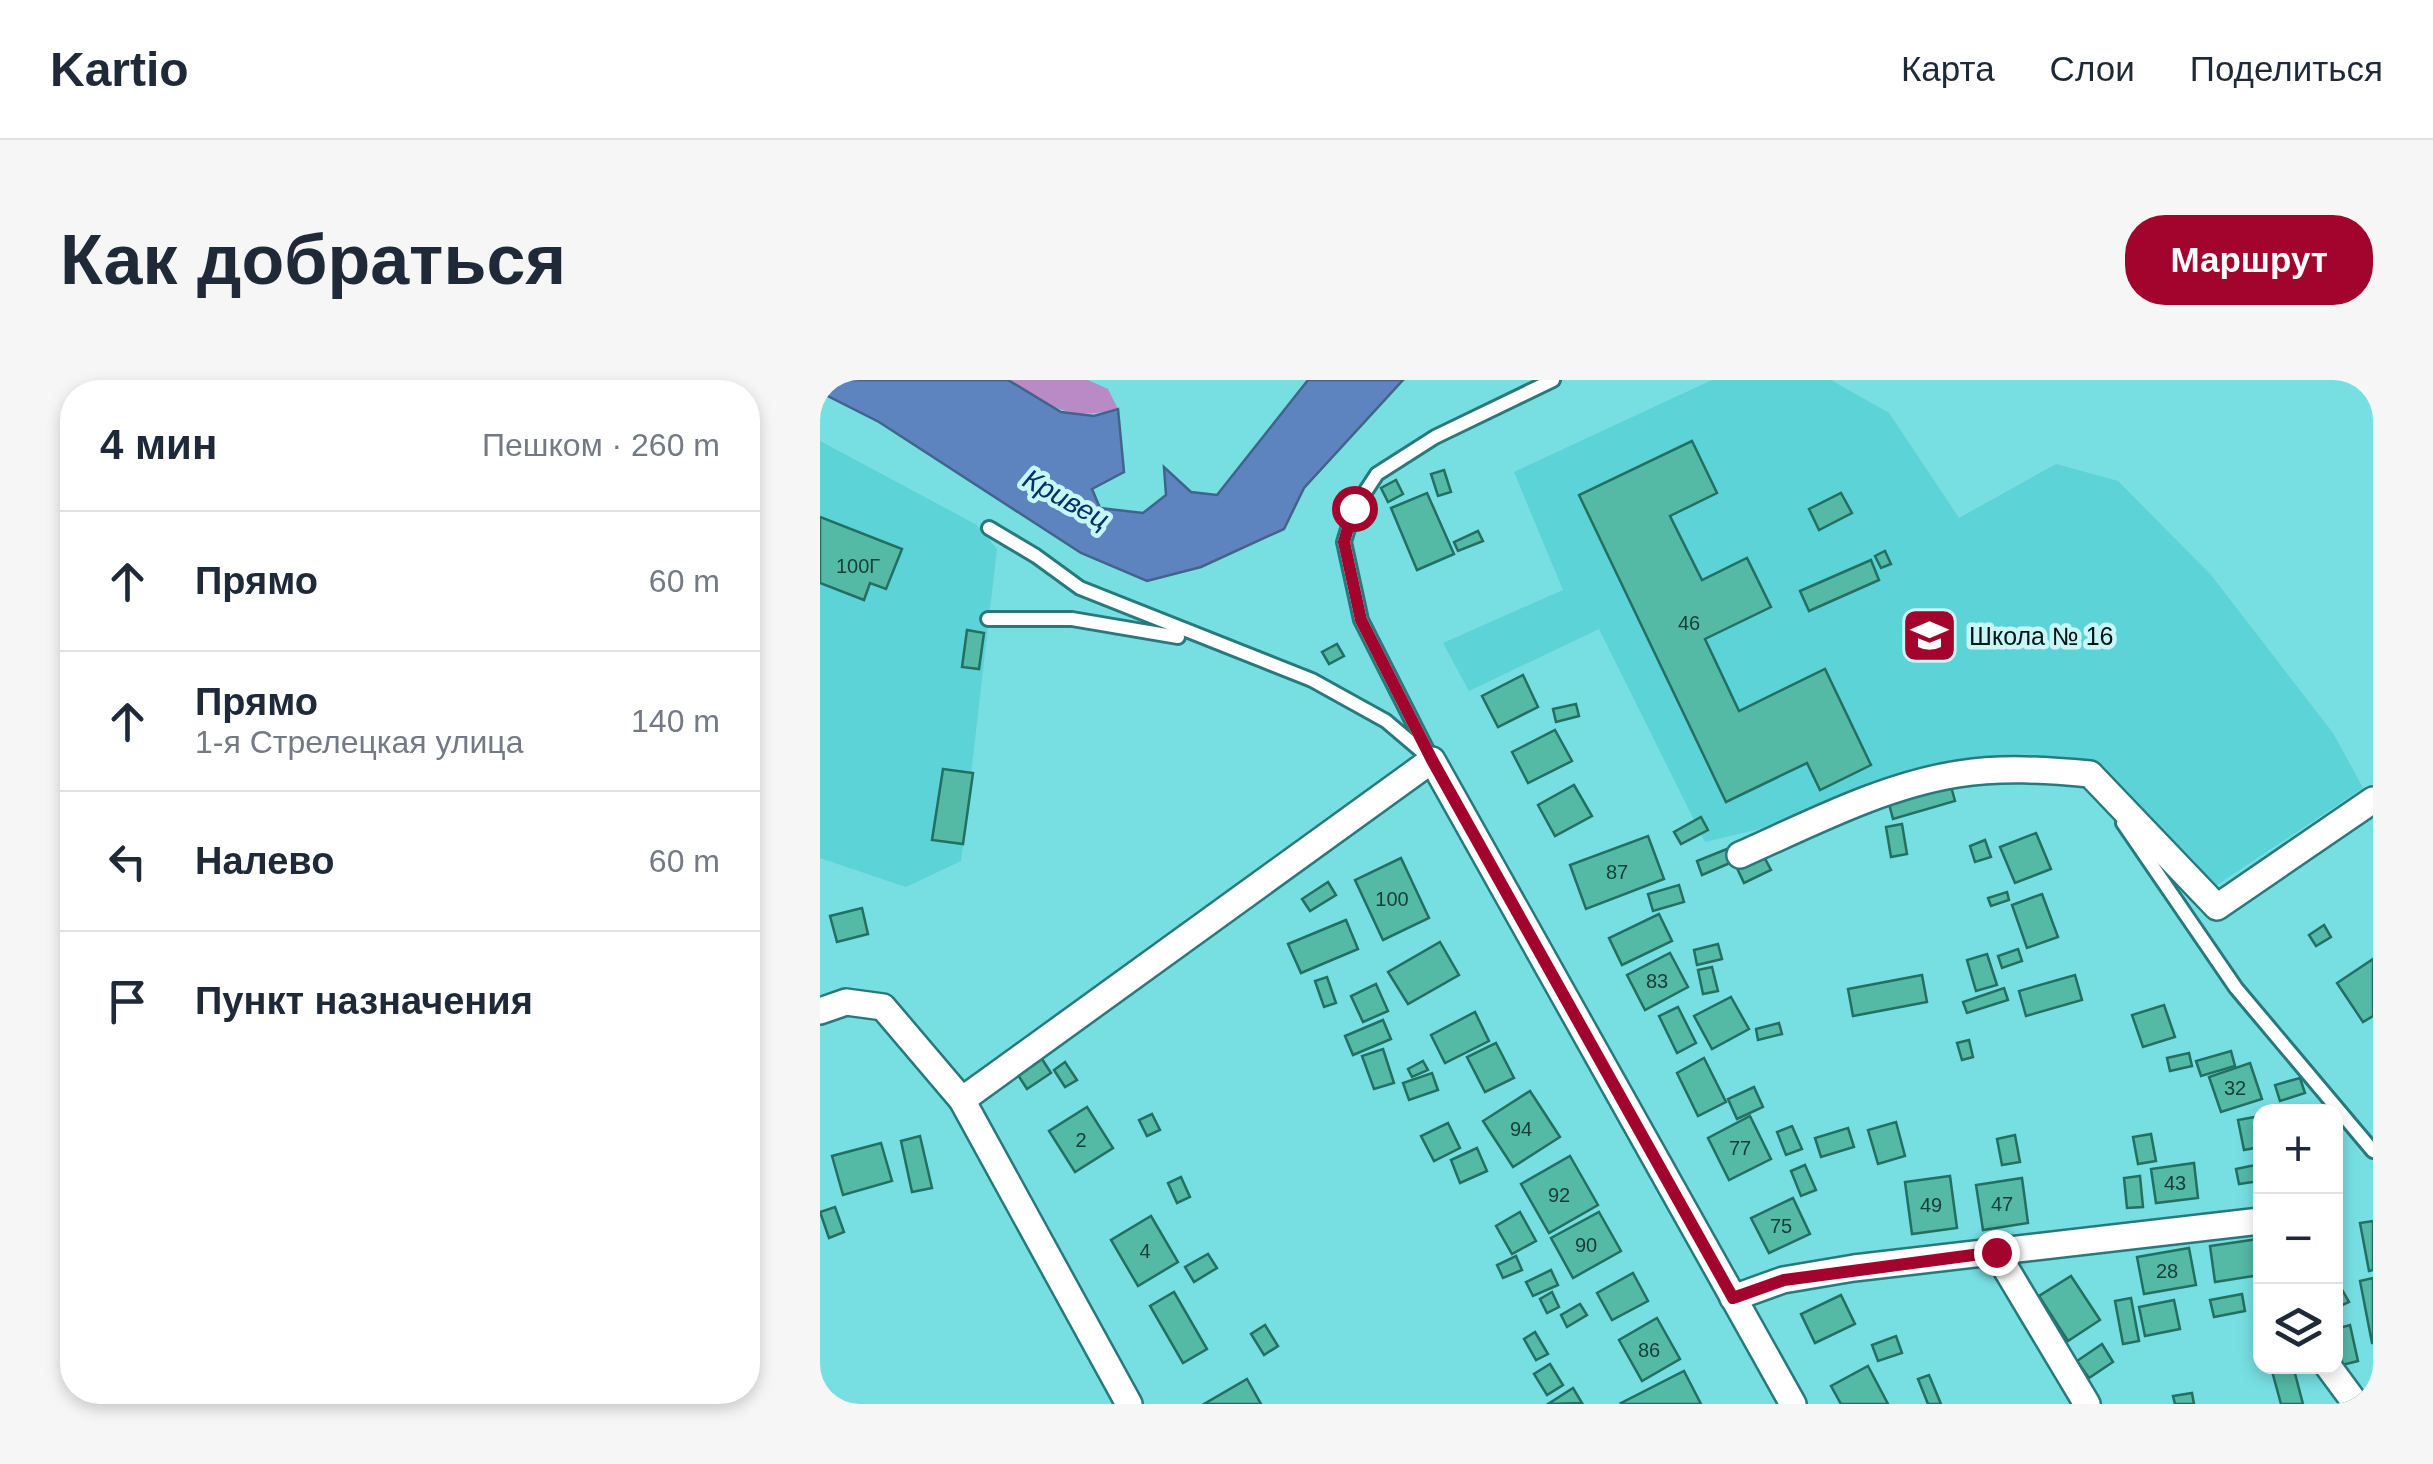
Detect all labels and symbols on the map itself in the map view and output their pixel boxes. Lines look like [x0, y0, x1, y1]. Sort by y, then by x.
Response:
water label: Кривец [1018, 463, 1114, 535]
route start [1332, 486, 1378, 532]
house number: 100Г [836, 555, 880, 577]
school or university icon: Школа № 16 [1900, 606, 1960, 666]
house number: 46 [1678, 612, 1700, 634]
place label: Школа № 16 [1969, 622, 2114, 650]
house number: 87 [1606, 861, 1628, 883]
house number: 100 [1375, 888, 1409, 910]
house number: 83 [1646, 970, 1668, 992]
house number: 32 [2224, 1077, 2246, 1099]
house number: 94 [1510, 1118, 1532, 1140]
house number: 2 [1075, 1129, 1087, 1151]
house number: 77 [1729, 1137, 1751, 1159]
house number: 43 [2164, 1172, 2186, 1194]
house number: 92 [1548, 1184, 1570, 1206]
house number: 47 [1991, 1193, 2013, 1215]
house number: 49 [1920, 1194, 1942, 1216]
house number: 75 [1770, 1215, 1792, 1237]
route end [1974, 1230, 2020, 1276]
house number: 90 [1575, 1234, 1597, 1256]
house number: 4 [1139, 1240, 1151, 1262]
house number: 28 [2156, 1260, 2178, 1282]
house number: 86 [1638, 1339, 1660, 1361]

